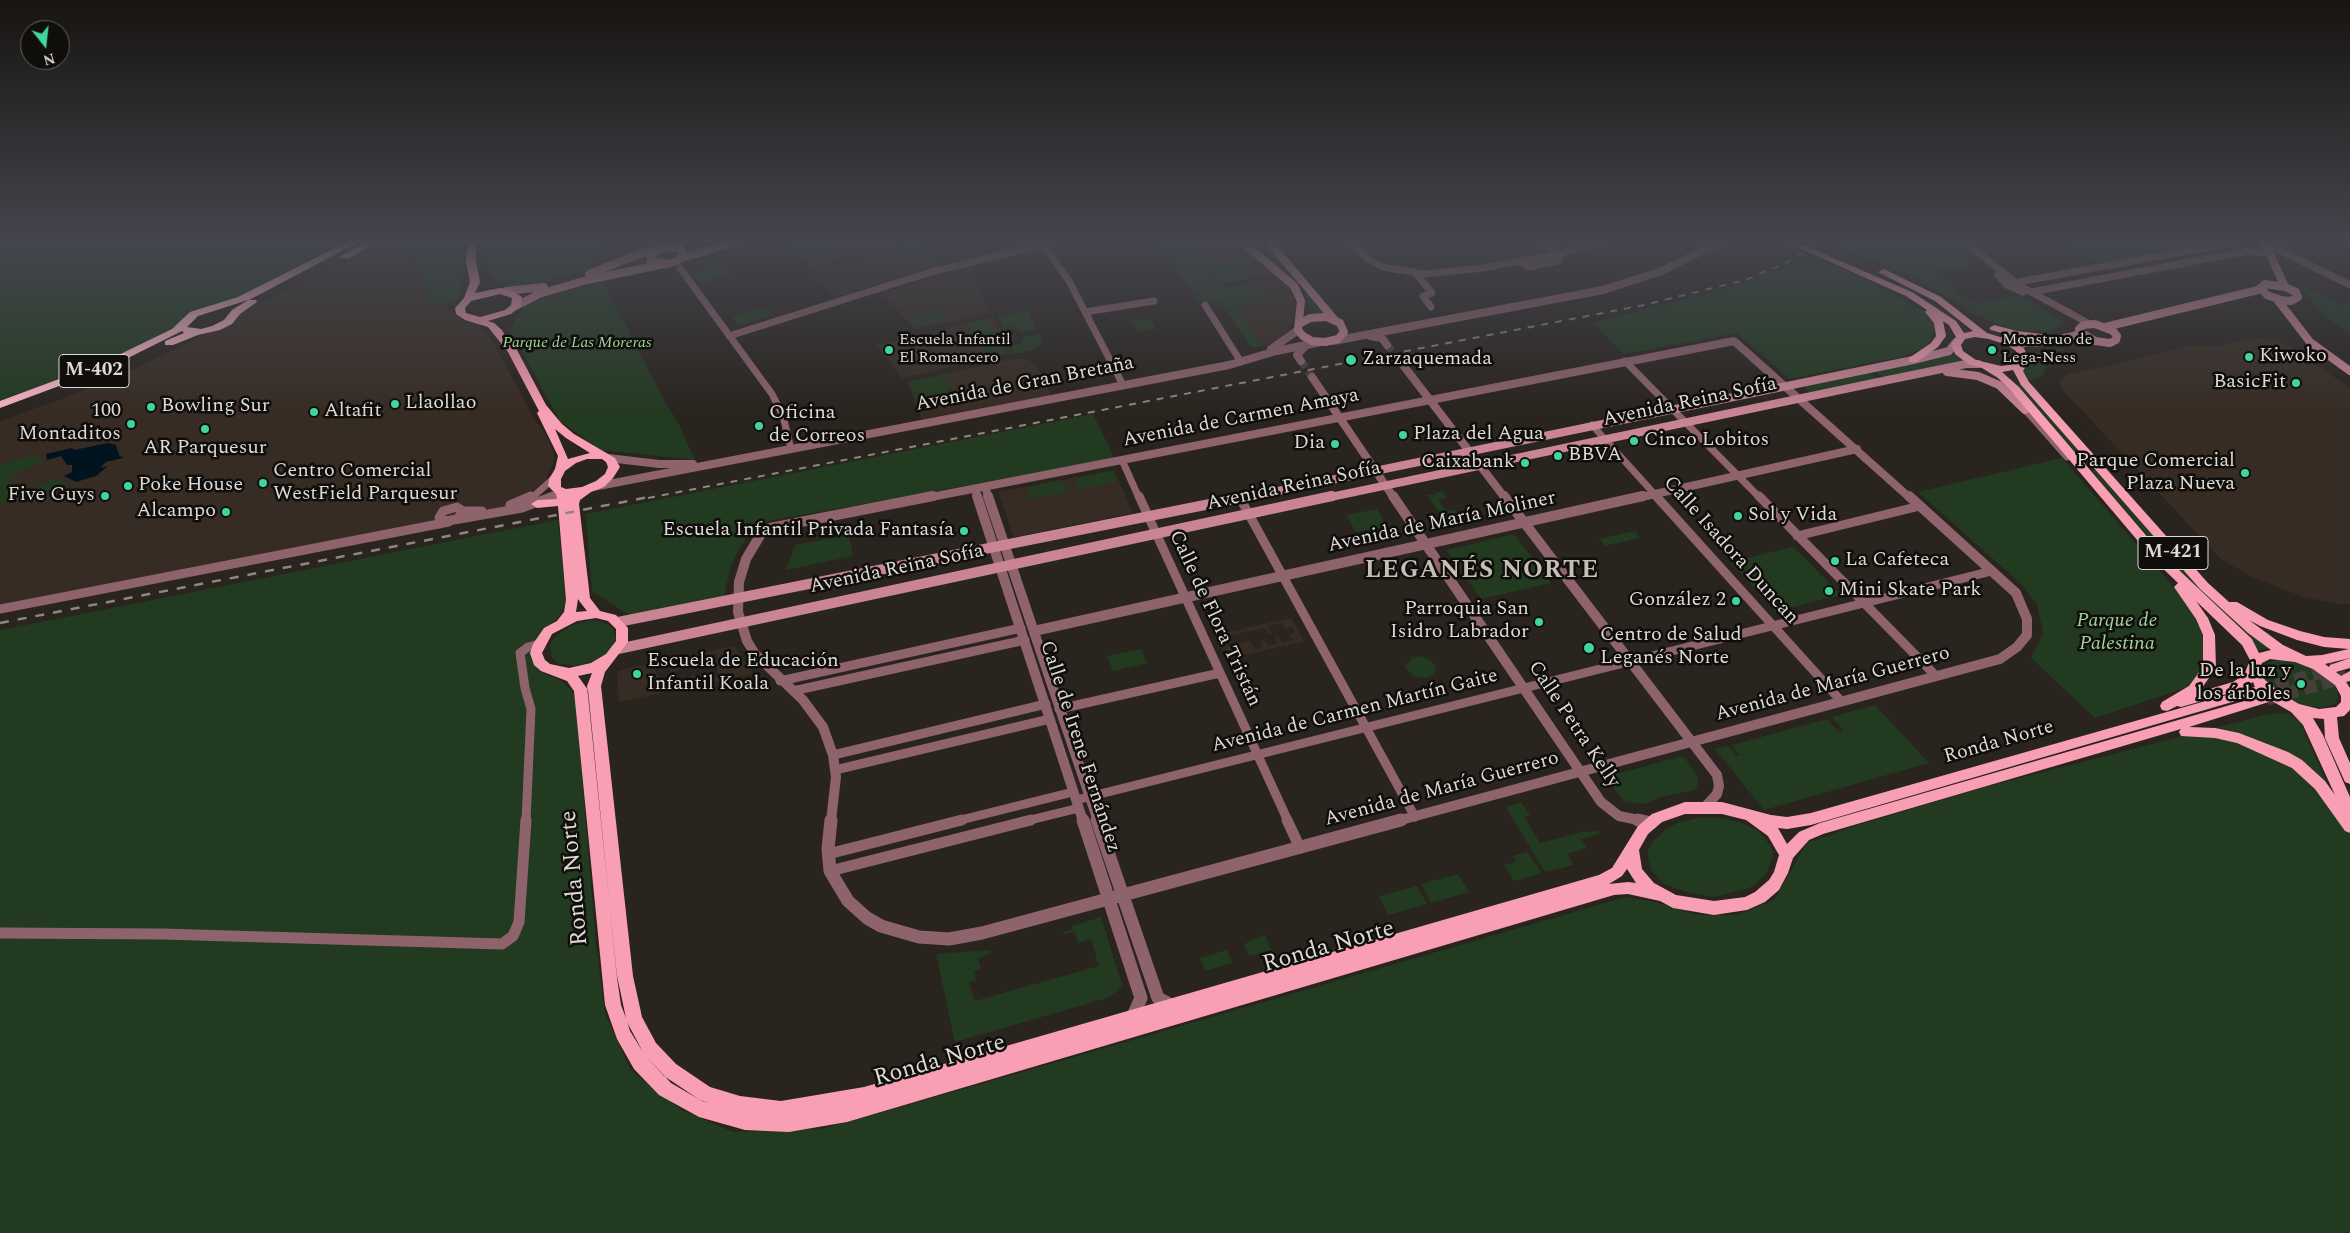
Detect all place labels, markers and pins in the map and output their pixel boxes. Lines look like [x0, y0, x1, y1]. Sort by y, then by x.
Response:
place label: Escuela Infantil El Romancero [899, 331, 1011, 369]
place label: Monstruo de Lega-Ness [2002, 331, 2093, 369]
marker: Escuela Infantil El Romancero [883, 344, 895, 356]
marker: Monstruo de Lega-Ness [1986, 344, 1998, 356]
place label: Kiwoko [2259, 345, 2327, 369]
place label: Zarzaquemada [1362, 348, 1492, 372]
marker: Kiwoko [2243, 351, 2255, 363]
marker: Zarzaquemada [1344, 353, 1358, 367]
place label: BasicFit [2213, 371, 2286, 395]
marker: BasicFit [2290, 377, 2302, 389]
place label: Llaollao [405, 392, 476, 416]
place label: Bowling Sur [161, 395, 270, 419]
marker: Llaollao [389, 398, 401, 410]
place label: 100 Montaditos [19, 400, 121, 447]
place label: Altafit [324, 400, 382, 424]
marker: Bowling Sur [145, 401, 157, 413]
place label: Oficina de Correos [769, 402, 865, 449]
marker: Altafit [308, 406, 320, 418]
marker: 100 Montaditos [125, 418, 137, 430]
marker: Oficina de Correos [753, 420, 765, 432]
marker: AR Parquesur [199, 423, 211, 435]
place label: Plaza del Agua [1413, 423, 1544, 447]
marker: Plaza del Agua [1397, 429, 1409, 441]
place label: Cinco Lobitos [1644, 429, 1769, 453]
place label: Dia [1293, 432, 1325, 456]
marker: Cinco Lobitos [1628, 435, 1640, 447]
place label: AR Parquesur [143, 437, 267, 461]
marker: Dia [1329, 438, 1341, 450]
place label: BBVA [1568, 444, 1622, 468]
marker: BBVA [1552, 450, 1564, 462]
place label: Parque Comercial Plaza Nueva [2076, 450, 2235, 497]
place label: Caixabank [1421, 451, 1515, 475]
marker: Caixabank [1519, 457, 1531, 469]
place label: Centro Comercial WestField Parquesur [273, 460, 457, 507]
marker: Parque Comercial Plaza Nueva [2239, 467, 2251, 479]
place label: Poke House [138, 474, 243, 498]
marker: Centro Comercial WestField Parquesur [257, 477, 269, 489]
marker: Poke House [122, 480, 134, 492]
place label: Five Guys [8, 484, 95, 508]
marker: Five Guys [99, 490, 111, 502]
place label: Alcampo [137, 500, 216, 524]
place label: Sol y Vida [1748, 504, 1837, 528]
marker: Alcampo [220, 506, 232, 518]
marker: Sol y Vida [1732, 510, 1744, 522]
place label: Escuela Infantil Privada Fantasía [662, 519, 954, 543]
marker: Escuela Infantil Privada Fantasía [958, 525, 970, 537]
place label: La Cafeteca [1845, 549, 1949, 573]
marker: La Cafeteca [1829, 555, 1841, 567]
place label: Mini Skate Park [1839, 579, 1981, 603]
marker: Mini Skate Park [1823, 585, 1835, 597]
place label: González 2 [1629, 589, 1726, 613]
marker: González 2 [1730, 595, 1742, 607]
place label: Parroquia San Isidro Labrador [1390, 598, 1529, 645]
marker: Parroquia San Isidro Labrador [1533, 616, 1545, 628]
place label: Centro de Salud Leganés Norte [1600, 624, 1742, 671]
marker: Centro de Salud Leganés Norte [1582, 641, 1596, 655]
place label: Escuela de Educación Infantil Koala [647, 650, 839, 697]
place label: De la luz y los árboles [2197, 660, 2291, 707]
marker: Escuela de Educación Infantil Koala [631, 668, 643, 680]
marker: De la luz y los árboles [2295, 678, 2307, 690]

